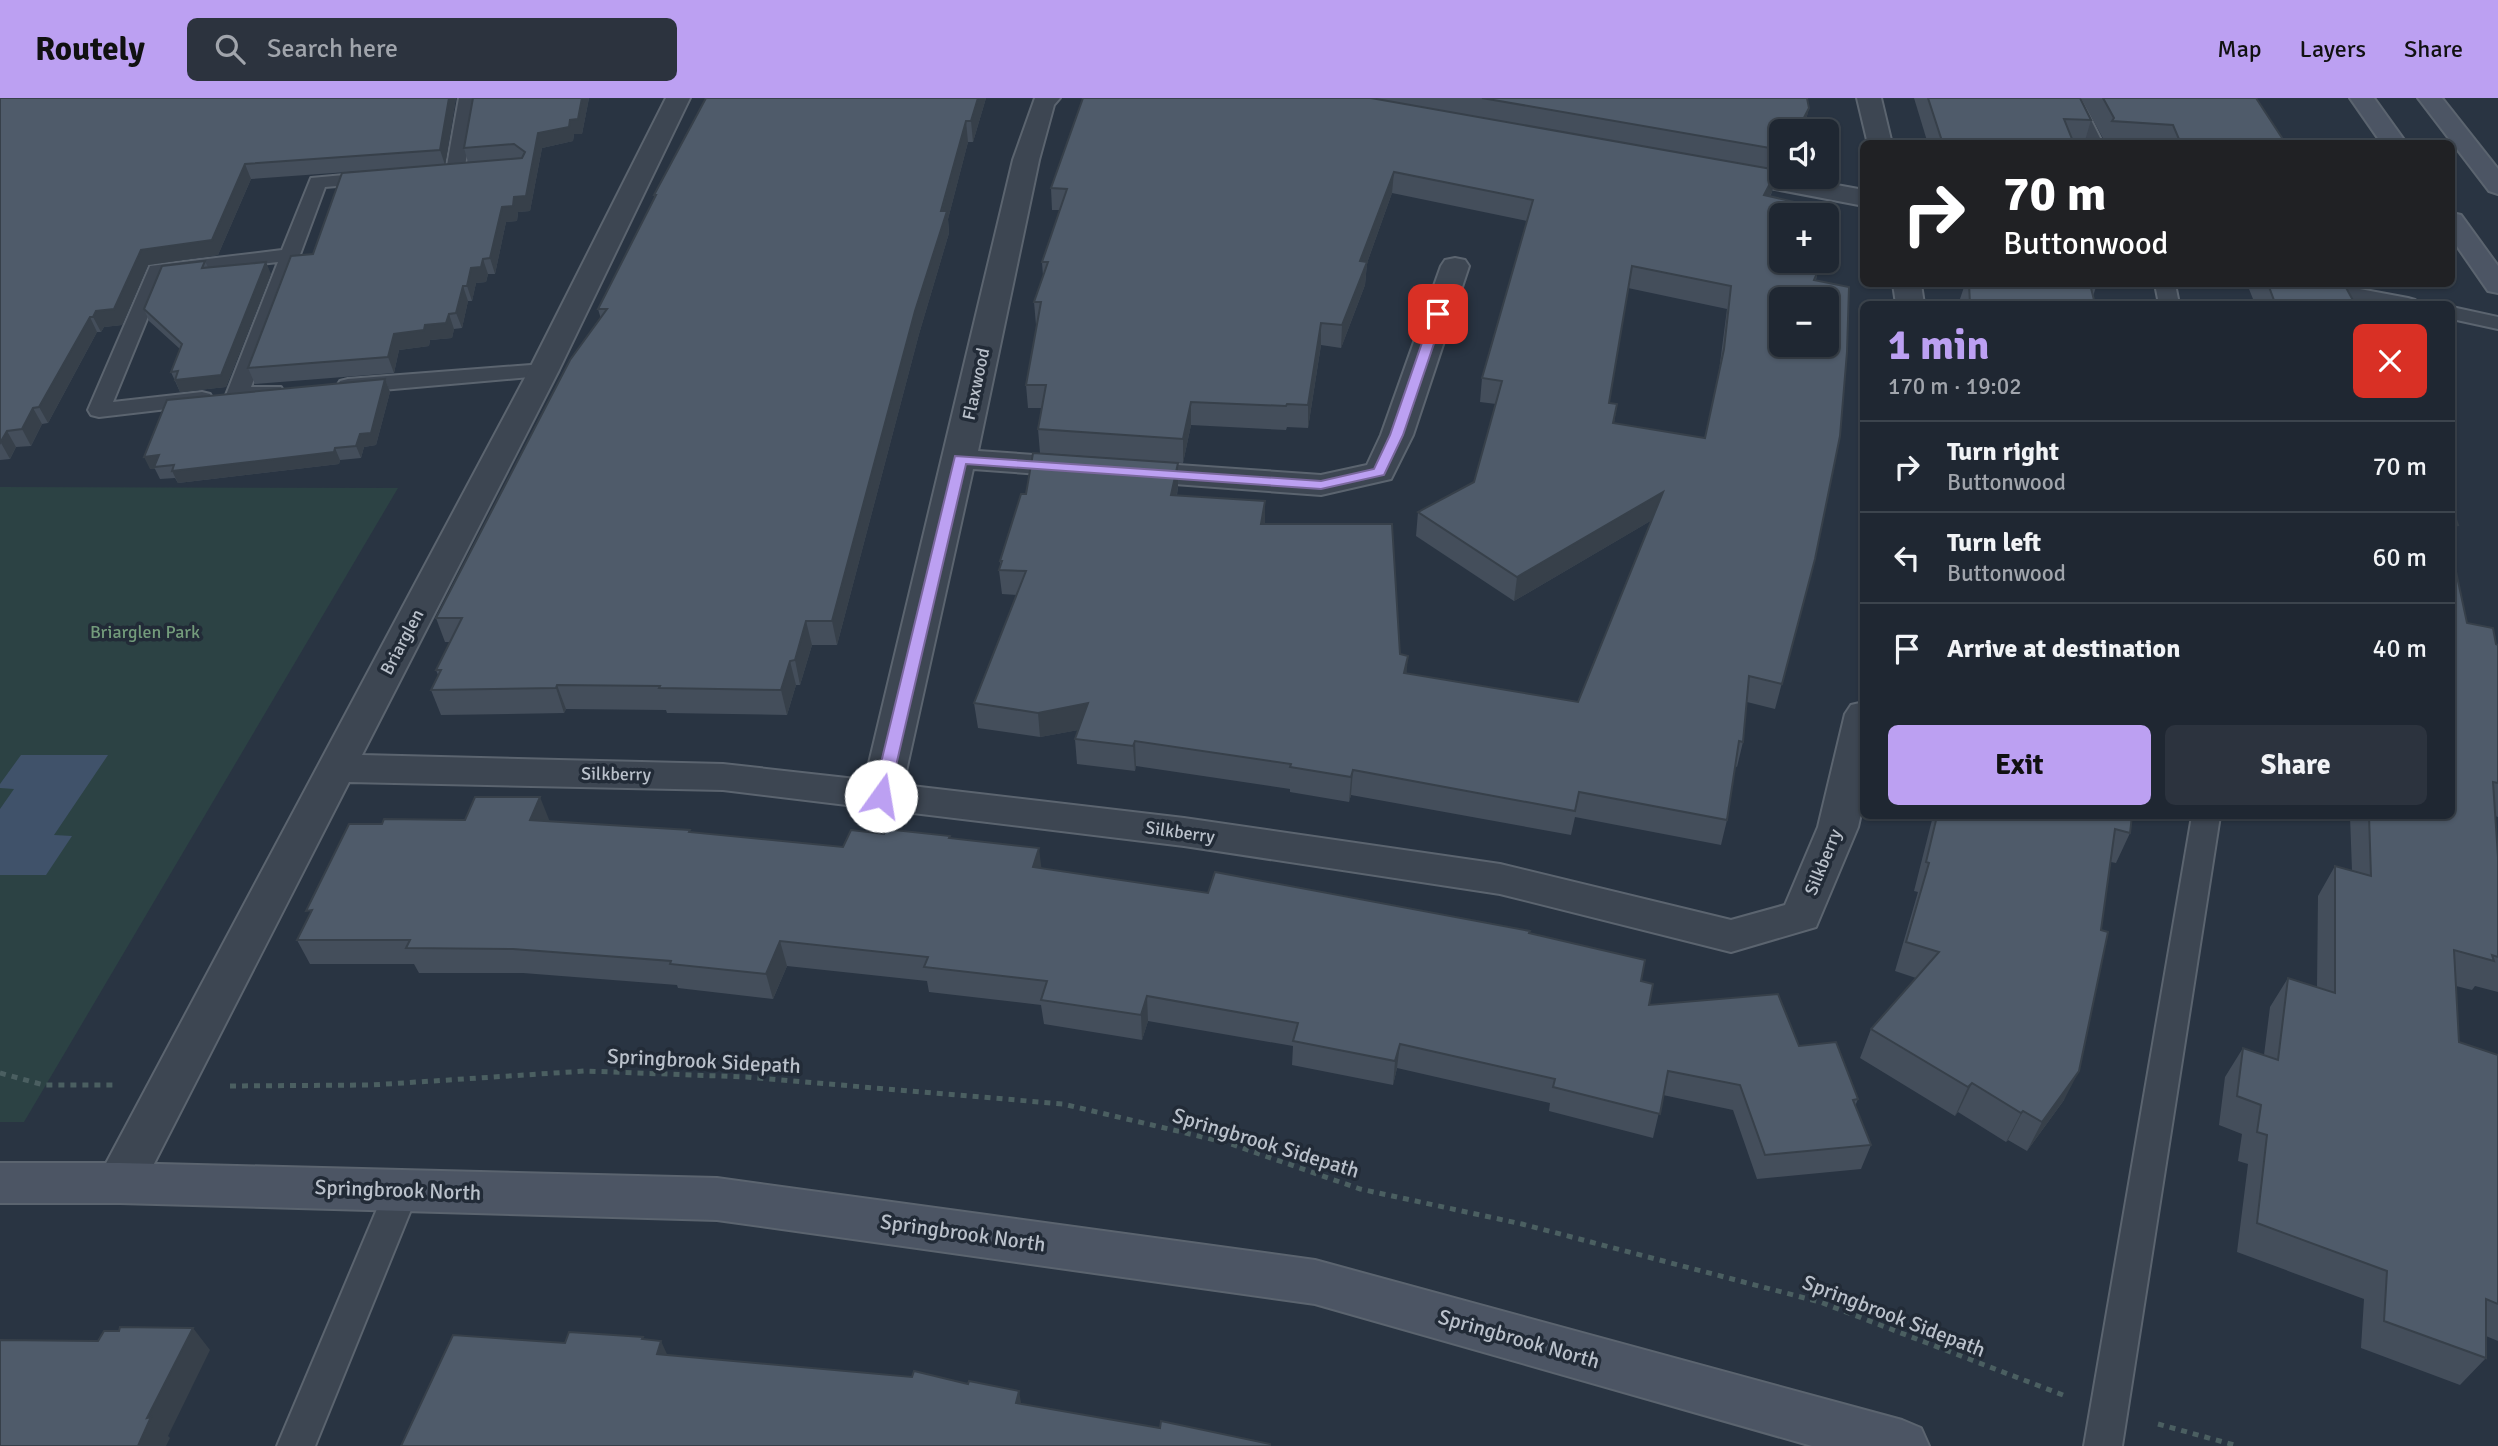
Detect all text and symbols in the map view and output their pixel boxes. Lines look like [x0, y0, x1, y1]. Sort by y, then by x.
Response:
search box [187, 18, 677, 81]
text: Routely [35, 29, 145, 70]
icon: search [211, 30, 249, 68]
text: Search here [267, 33, 398, 65]
text: Map [2217, 34, 2262, 64]
text: Layers [2300, 34, 2366, 64]
text: Share [2404, 34, 2463, 64]
map controls [1769, 119, 1839, 357]
button: sound [1769, 119, 1839, 189]
text: 70 m [2003, 164, 2106, 224]
icon: right [1888, 168, 1979, 259]
button: + [1769, 203, 1839, 273]
text: Buttonwood [2003, 224, 2169, 263]
pin [1408, 284, 1468, 344]
button: − [1769, 287, 1839, 357]
icon: arrive [1419, 295, 1457, 333]
text: 1 min [1888, 320, 1989, 371]
button: close [2353, 324, 2427, 398]
street label: Flaxwood [958, 346, 994, 422]
text: 170 m · 19:02 [1888, 372, 2022, 401]
text: Turn right [1947, 436, 2059, 468]
icon: right [1888, 448, 1926, 486]
text: 70 m [2372, 451, 2427, 483]
text: Buttonwood [1947, 468, 2066, 497]
text: Turn left [1947, 527, 2041, 559]
icon: left [1888, 539, 1926, 577]
text: 60 m [2372, 542, 2427, 574]
text: Buttonwood [1947, 559, 2066, 588]
street label: Briarglen [376, 605, 428, 679]
park label: Briarglen Park [90, 621, 200, 643]
icon: arrive [1888, 630, 1926, 668]
text: Arrive at destination [1947, 633, 2180, 665]
text: 40 m [2372, 633, 2427, 665]
button: Exit [1888, 725, 2151, 805]
button: Share [2165, 725, 2427, 805]
position arrow [844, 759, 918, 833]
street label: Silkberry [581, 762, 652, 786]
street label: Silkberry [1144, 816, 1217, 848]
street label: Silkberry [1800, 825, 1846, 898]
street label: Springbrook Sidepath [607, 1043, 801, 1079]
street label: Springbrook Sidepath [1170, 1102, 1362, 1184]
street label: Springbrook North [314, 1174, 482, 1206]
street label: Springbrook North [879, 1209, 1047, 1257]
street label: Springbrook Sidepath [1799, 1269, 1989, 1363]
street label: Springbrook North [1435, 1304, 1603, 1374]

